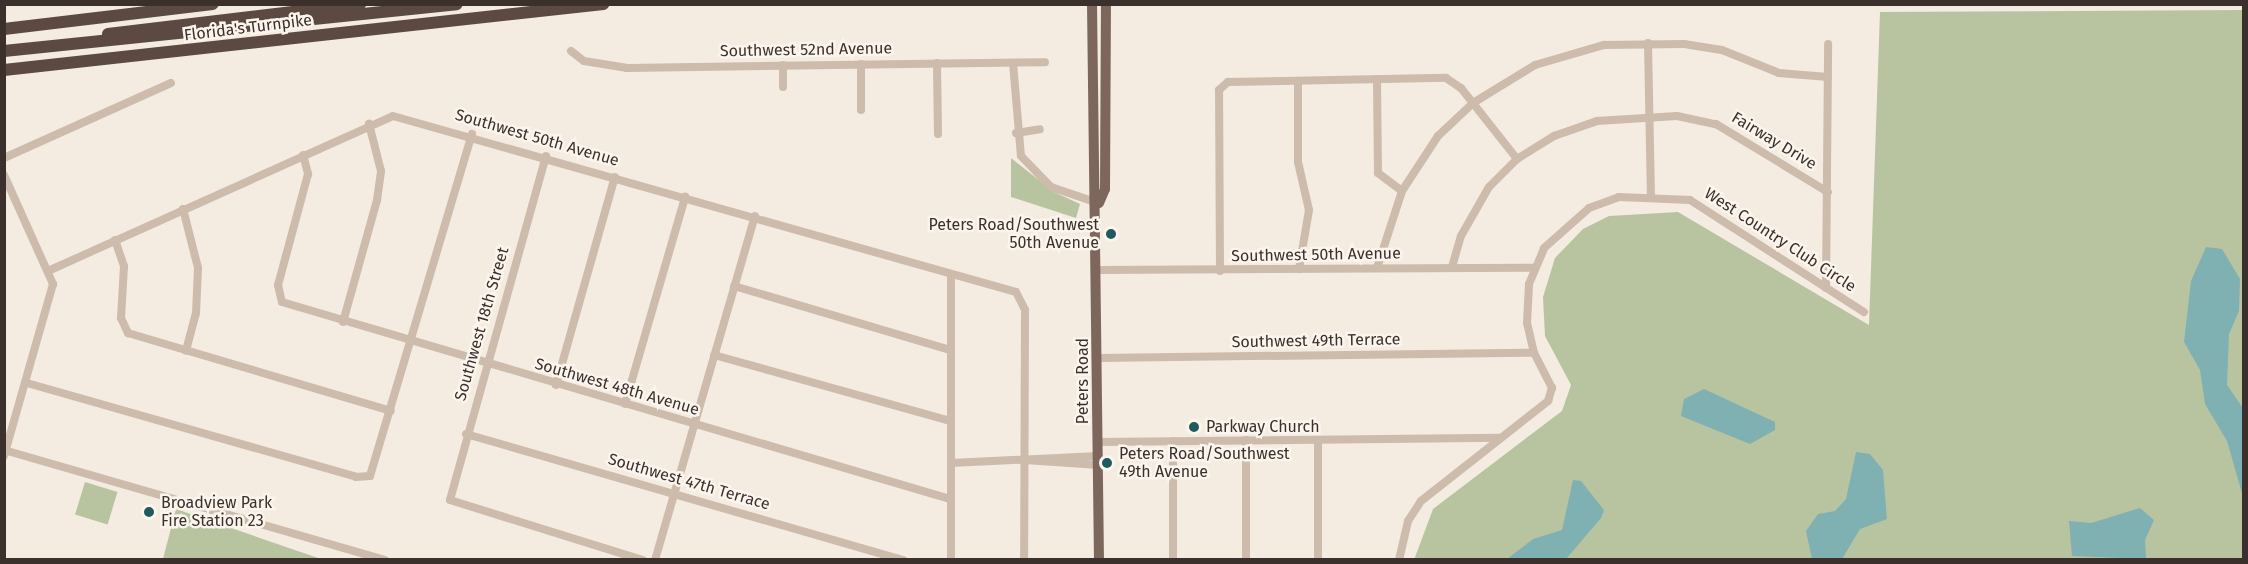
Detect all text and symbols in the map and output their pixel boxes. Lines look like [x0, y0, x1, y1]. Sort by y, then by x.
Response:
street label: Florida's Turnpike [183, 11, 313, 45]
street label: Southwest 52nd Avenue [720, 39, 892, 61]
street label: Southwest 50th Avenue [453, 105, 621, 171]
street label: Fairway Drive [1728, 108, 1820, 174]
street label: West Country Club Circle [1701, 184, 1859, 296]
place label: Peters Road/Southwest 50th Avenue [928, 215, 1099, 253]
marker: Peters Road/Southwest 50th Avenue [1104, 227, 1118, 241]
street label: Southwest 50th Avenue [1231, 244, 1401, 266]
street label: Southwest 18th Street [451, 245, 513, 403]
street label: Southwest 49th Terrace [1231, 330, 1401, 352]
street label: Peters Road [1073, 338, 1093, 424]
street label: Southwest 48th Avenue [533, 354, 701, 420]
place label: Parkway Church [1206, 417, 1320, 437]
marker: Parkway Church [1187, 420, 1201, 434]
place label: Peters Road/Southwest 49th Avenue [1119, 444, 1290, 482]
street label: Southwest 47th Terrace [606, 450, 772, 514]
marker: Peters Road/Southwest 49th Avenue [1100, 456, 1114, 470]
place label: Broadview Park Fire Station 23 [161, 493, 272, 531]
marker: Broadview Park Fire Station 23 [142, 505, 156, 519]

